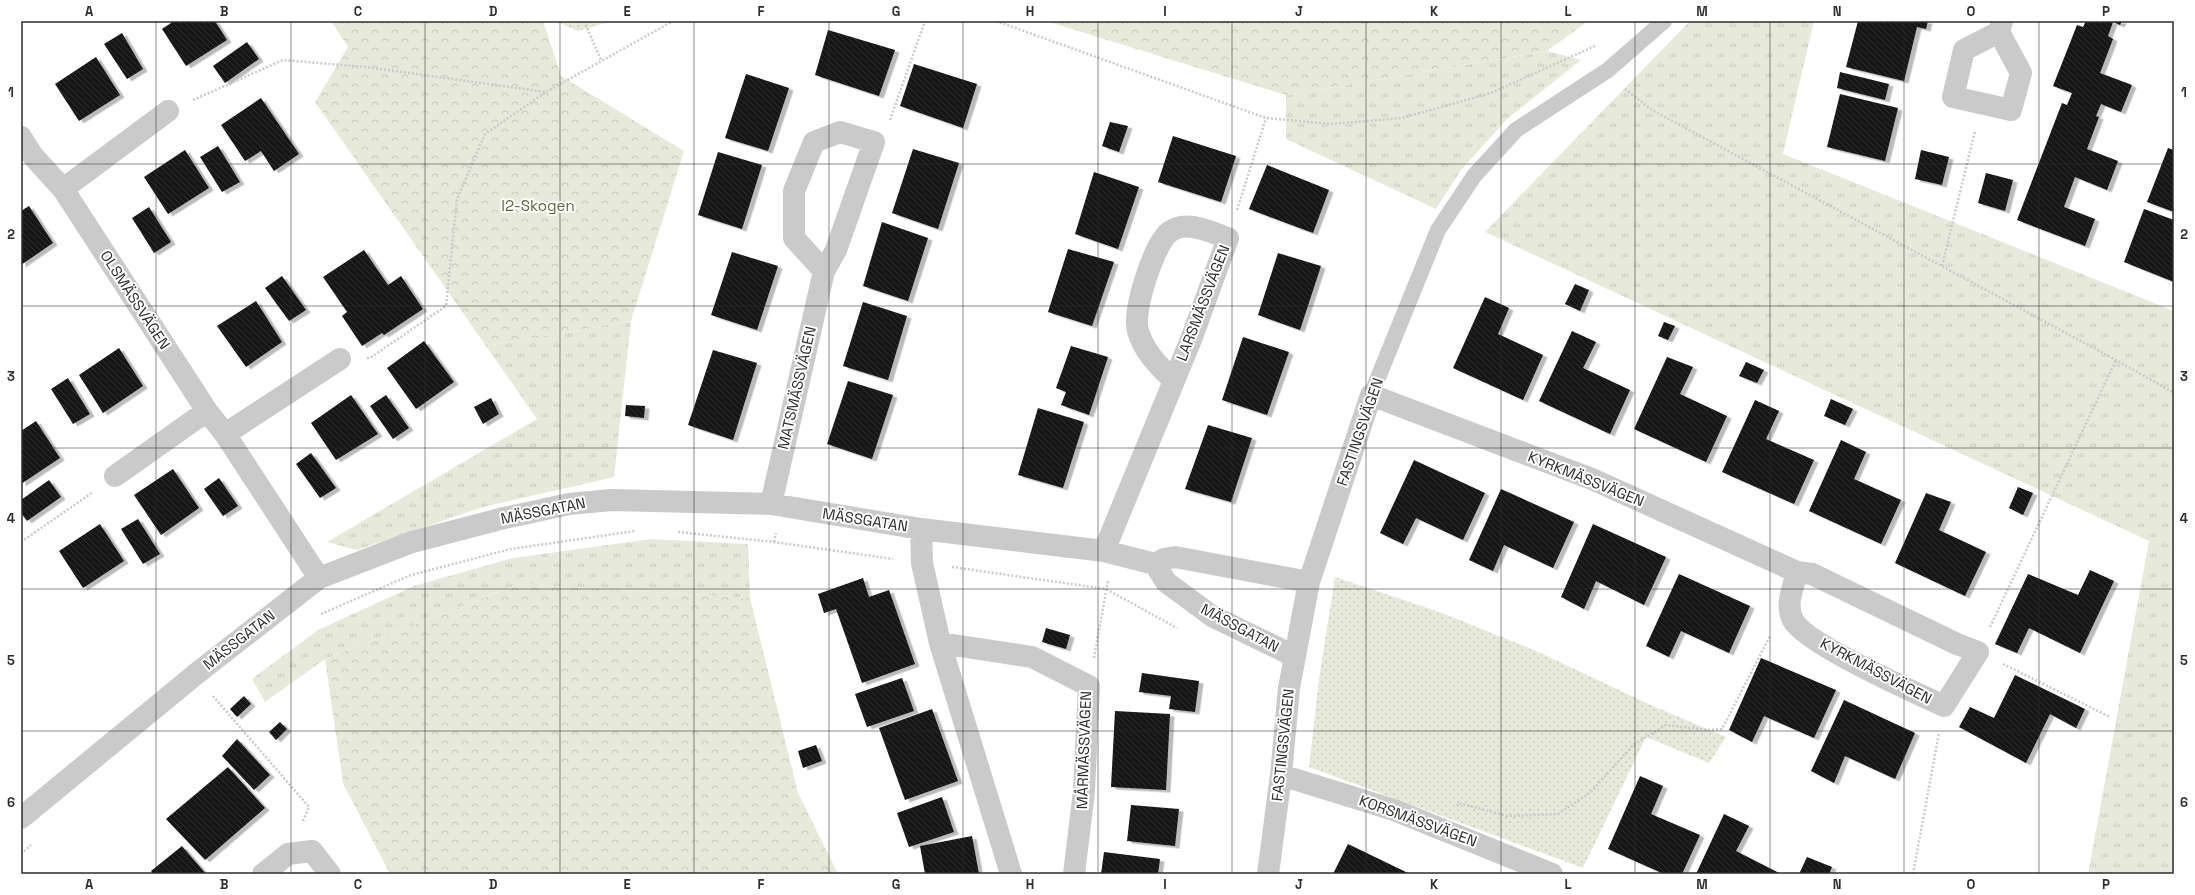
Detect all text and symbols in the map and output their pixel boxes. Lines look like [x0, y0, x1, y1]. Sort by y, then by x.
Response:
text: A [85, 3, 94, 20]
text: B [220, 3, 229, 20]
text: C [354, 3, 362, 20]
text: D [489, 3, 498, 20]
text: E [623, 3, 631, 20]
text: F [758, 3, 765, 20]
text: G [892, 3, 900, 20]
text: H [1026, 3, 1034, 20]
text: I [1163, 3, 1167, 20]
text: J [1295, 3, 1303, 20]
text: K [1430, 3, 1439, 20]
text: L [1564, 3, 1572, 20]
text: M [1696, 3, 1708, 20]
text: N [1833, 3, 1841, 20]
text: O [1967, 3, 1976, 20]
text: P [2102, 3, 2110, 20]
text: 1 [8, 84, 14, 101]
text: 1 [2181, 84, 2187, 101]
park label: I2-Skogen [501, 196, 575, 215]
text: 2 [7, 226, 15, 243]
text: 2 [2180, 226, 2188, 243]
street label: LARSMÄSSVÄGEN [1172, 242, 1233, 364]
street label: OLSMÄSSVÄGEN [96, 247, 174, 353]
street label: MATSMÄSSVÄGEN [773, 324, 820, 451]
text: 3 [7, 368, 15, 385]
text: 3 [2180, 368, 2188, 385]
street label: FASTINGSVÄGEN [1332, 375, 1387, 488]
street label: KYRKMÄSSVÄGEN [1525, 447, 1647, 510]
street label: MÄSSGATAN [499, 493, 587, 528]
street label: MÄSSGATAN [821, 503, 909, 536]
text: 4 [7, 510, 15, 527]
text: 4 [2180, 510, 2188, 527]
street label: MÄSSGATAN [1198, 599, 1283, 656]
street label: MÄSSGATAN [199, 606, 278, 674]
street label: KYRKMÄSSVÄGEN [1817, 633, 1935, 708]
text: 5 [7, 652, 15, 669]
text: 5 [2180, 652, 2188, 669]
street label: FASTINGSVÄGEN [1267, 688, 1298, 802]
street label: MÅRMÄSSVÄGEN [1072, 690, 1095, 810]
street label: KORSMÄSSVÄGEN [1357, 790, 1480, 851]
text: 6 [7, 794, 15, 811]
text: 6 [2180, 794, 2188, 811]
text: A [85, 876, 94, 893]
text: B [220, 876, 229, 893]
text: C [354, 876, 362, 893]
text: D [489, 876, 498, 893]
text: E [623, 876, 631, 893]
text: F [758, 876, 765, 893]
text: G [892, 876, 900, 893]
text: H [1026, 876, 1034, 893]
text: I [1163, 876, 1167, 893]
text: J [1295, 876, 1303, 893]
text: K [1430, 876, 1439, 893]
text: L [1564, 876, 1572, 893]
text: M [1696, 876, 1708, 893]
text: N [1833, 876, 1841, 893]
text: O [1967, 876, 1976, 893]
text: P [2102, 876, 2110, 893]

